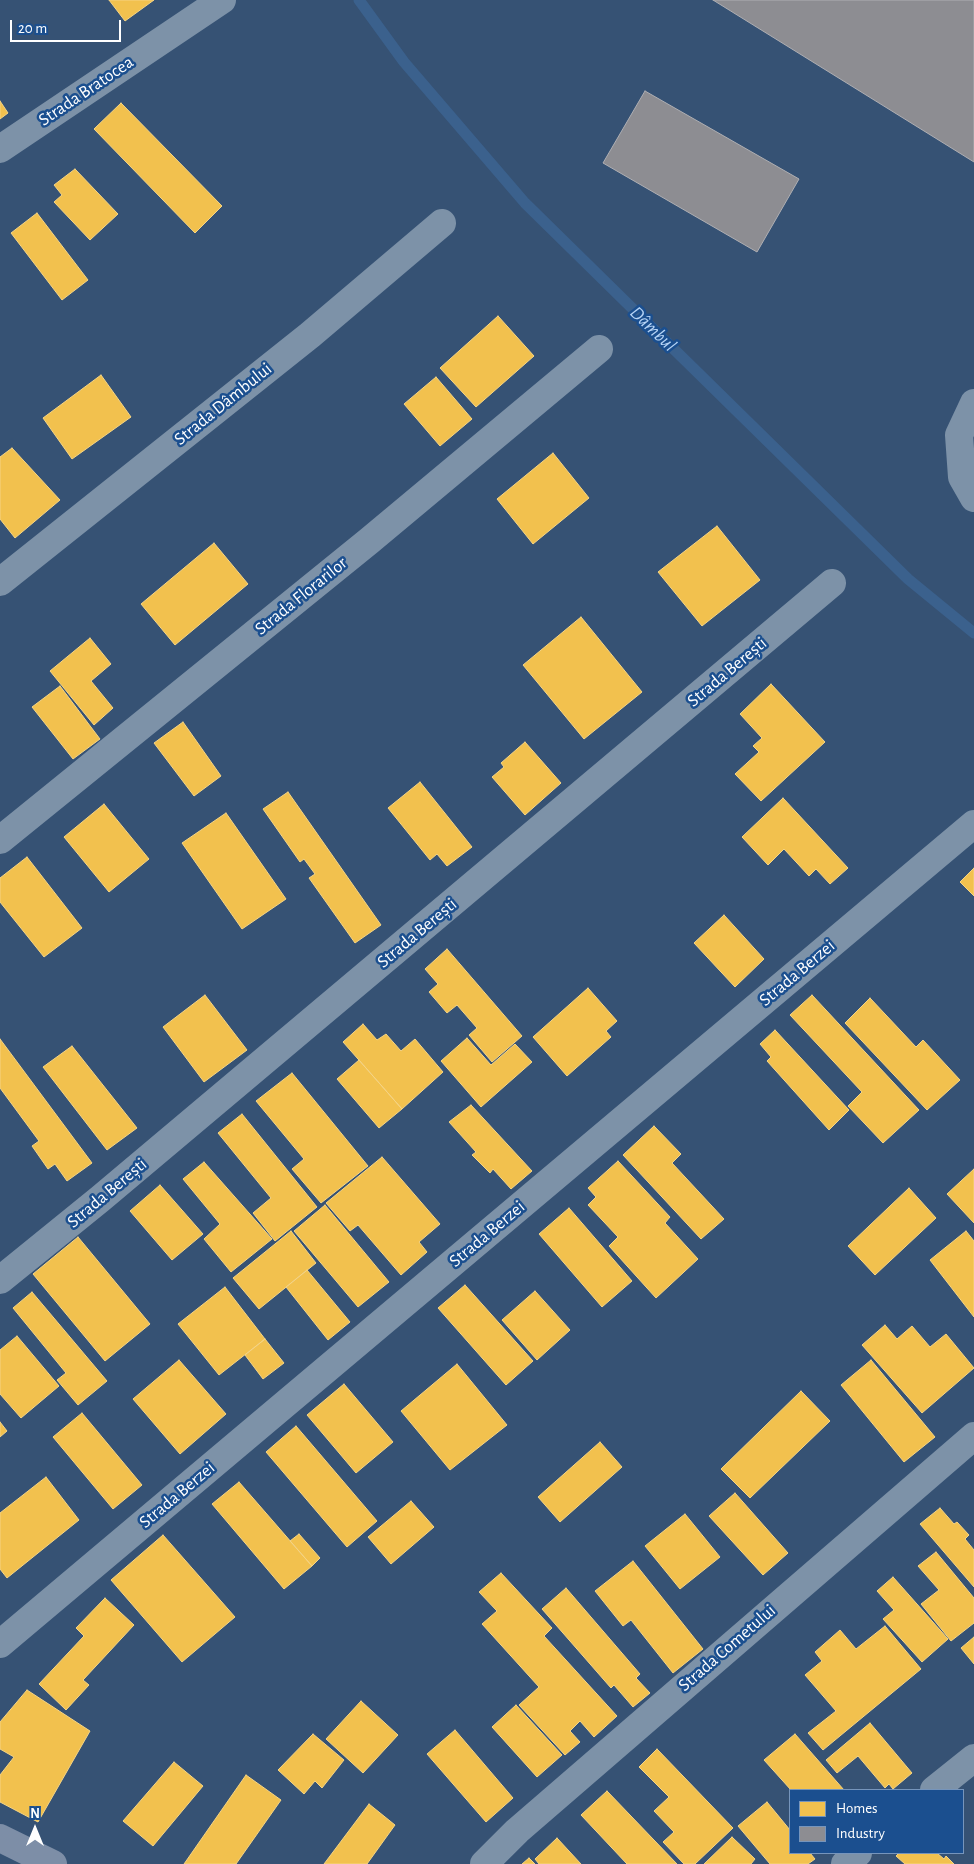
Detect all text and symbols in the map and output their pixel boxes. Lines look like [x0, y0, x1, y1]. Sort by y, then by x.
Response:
scale bar [12, 10, 124, 42]
text: 20 m [18, 21, 47, 36]
street label: Strada Bratocea [34, 51, 138, 131]
water label: Dâmbul [625, 301, 681, 357]
street label: Strada Dâmbului [170, 358, 276, 450]
street label: Strada Florarilor [250, 552, 352, 640]
street label: Strada Berești [683, 632, 771, 712]
street label: Strada Berești [373, 893, 461, 973]
street label: Strada Berzei [755, 935, 839, 1011]
street label: Strada Berești [63, 1153, 151, 1233]
street label: Strada Berzei [445, 1196, 529, 1272]
street label: Strada Berzei [135, 1457, 219, 1533]
street label: Strada Cometului [674, 1600, 780, 1696]
legend [789, 1789, 964, 1854]
text: Homes [836, 1801, 878, 1816]
north arrow [10, 1804, 60, 1854]
text: N [30, 1807, 40, 1821]
text: Industry [836, 1826, 885, 1841]

